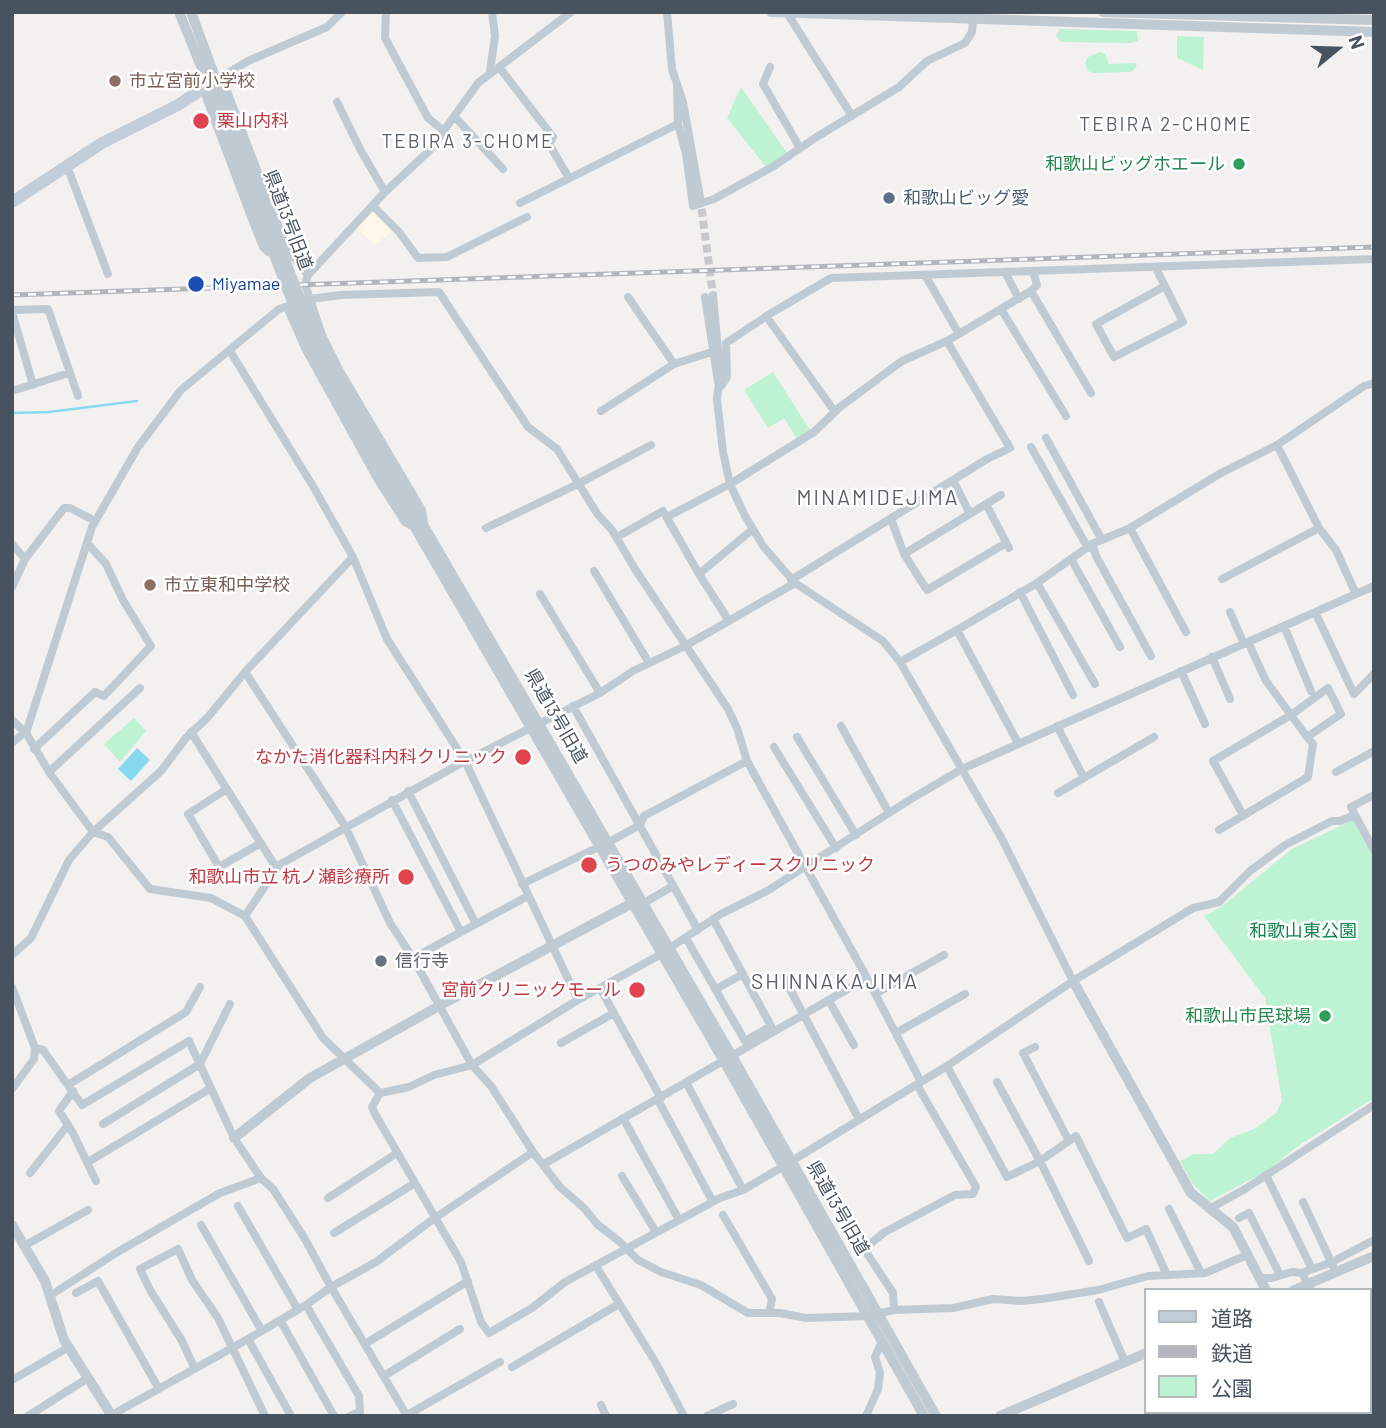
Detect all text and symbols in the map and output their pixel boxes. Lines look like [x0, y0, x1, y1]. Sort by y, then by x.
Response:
north arrow [1302, 14, 1372, 84]
text: N [1344, 32, 1370, 52]
place label: 市立宮前小学校 [129, 70, 255, 92]
marker: 市立宮前小学校 [107, 73, 123, 89]
place label: 栗山内科 [217, 110, 289, 132]
marker: 栗山内科 [191, 111, 211, 131]
district label: TEBIRA 2-CHOME [1081, 114, 1251, 136]
district label: TEBIRA 3-CHOME [383, 131, 553, 153]
place label: 和歌山ビッグホエール [1045, 153, 1225, 175]
marker: 和歌山ビッグホエール [1231, 156, 1247, 172]
street label: 県道13号旧道 [259, 167, 317, 273]
place label: 和歌山ビッグ愛 [903, 187, 1029, 209]
marker: 和歌山ビッグ愛 [881, 190, 897, 206]
place label: Miyamae [212, 273, 280, 295]
marker: Miyamae [186, 274, 206, 294]
district label: MINAMIDEJIMA [798, 485, 958, 511]
place label: 市立東和中学校 [164, 574, 290, 596]
marker: 市立東和中学校 [142, 577, 158, 593]
street label: 県道13号旧道 [520, 665, 592, 767]
place label: なかた消化器科内科クリニック [255, 746, 507, 768]
marker: なかた消化器科内科クリニック [513, 747, 533, 767]
place label: うつのみやレディースクリニック [605, 854, 875, 876]
marker: うつのみやレディースクリニック [579, 855, 599, 875]
place label: 和歌山市立 杭ノ瀬診療所 [188, 866, 390, 888]
marker: 和歌山市立 杭ノ瀬診療所 [396, 867, 416, 887]
park label: 和歌山東公園 [1249, 920, 1357, 942]
place label: 信行寺 [395, 950, 449, 972]
marker: 信行寺 [373, 953, 389, 969]
district label: SHINNAKAJIMA [752, 969, 918, 995]
place label: 宮前クリニックモール [441, 979, 621, 1001]
marker: 宮前クリニックモール [627, 980, 647, 1000]
place label: 和歌山市民球場 [1185, 1005, 1311, 1027]
marker: 和歌山市民球場 [1317, 1008, 1333, 1024]
street label: 県道13号旧道 [802, 1157, 874, 1259]
legend [1144, 1288, 1372, 1414]
text: 道路 [1211, 1305, 1253, 1330]
text: 鉄道 [1211, 1340, 1253, 1365]
text: 公園 [1211, 1375, 1253, 1400]

